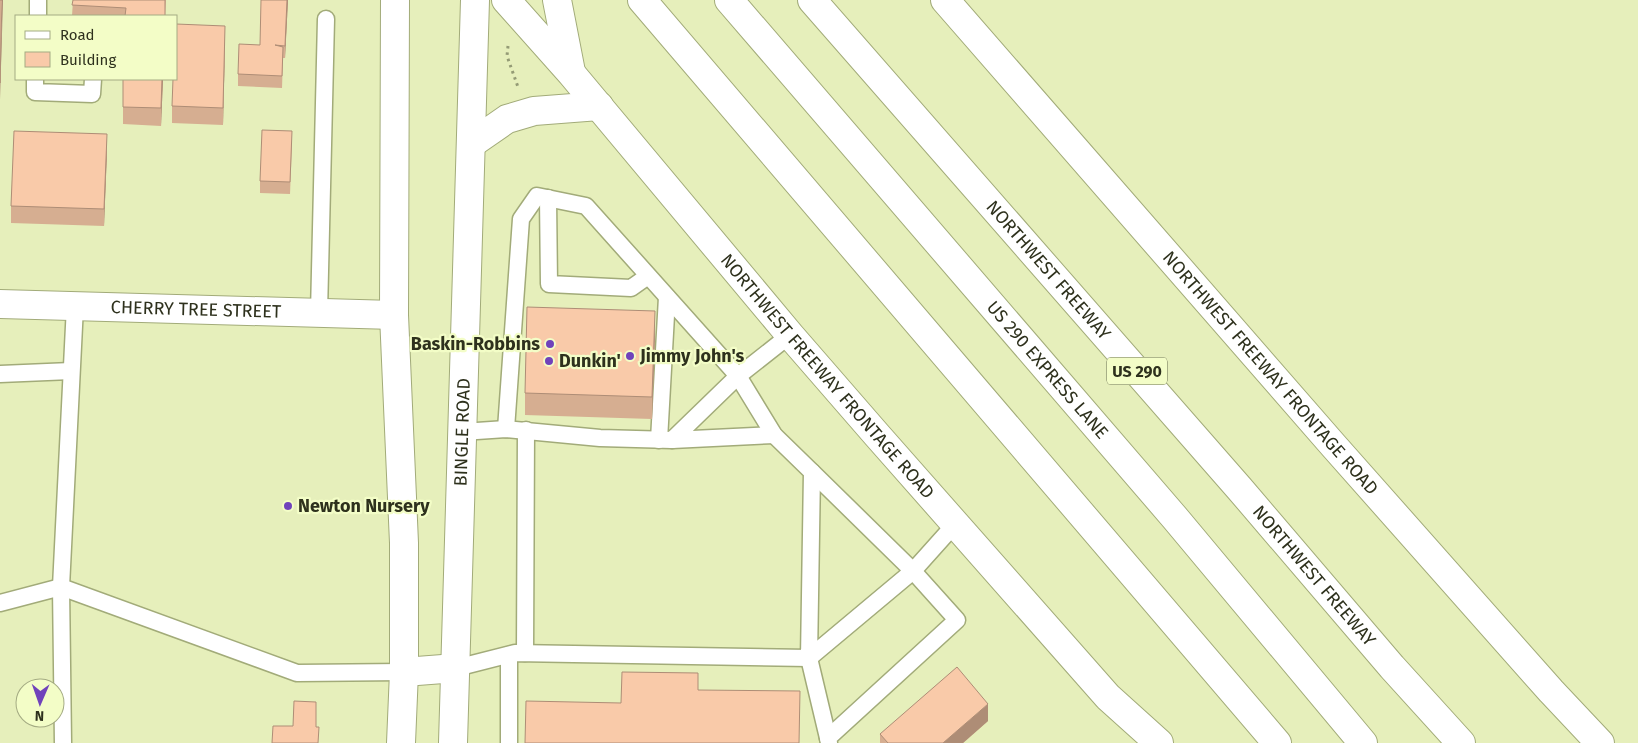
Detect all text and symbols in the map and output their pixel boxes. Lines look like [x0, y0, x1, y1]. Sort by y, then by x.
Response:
legend [15, 15, 178, 80]
text: Road [60, 26, 95, 44]
text: Building [60, 51, 116, 69]
street label: NORTHWEST FREEWAY [982, 196, 1115, 344]
street label: NORTHWEST FREEWAY FRONTAGE ROAD [1158, 247, 1383, 499]
street label: NORTHWEST FREEWAY FRONTAGE ROAD [716, 249, 939, 503]
street label: CHERRY TREE STREET [110, 296, 282, 323]
street label: US 290 EXPRESS LANE [982, 296, 1113, 443]
place label: Baskin-Robbins [411, 333, 540, 355]
marker: Baskin-Robbins [544, 338, 556, 350]
place label: Jimmy John's [639, 345, 745, 367]
place label: Dunkin' [559, 350, 621, 372]
marker: Jimmy John's [624, 350, 636, 362]
marker: Dunkin' [543, 355, 555, 367]
road number: US 290 [1107, 358, 1167, 384]
street label: BINGLE ROAD [450, 378, 475, 487]
place label: Newton Nursery [298, 495, 430, 517]
marker: Newton Nursery [282, 500, 294, 512]
street label: NORTHWEST FREEWAY [1248, 501, 1380, 651]
north arrow [15, 678, 65, 728]
text: N [35, 707, 45, 724]

